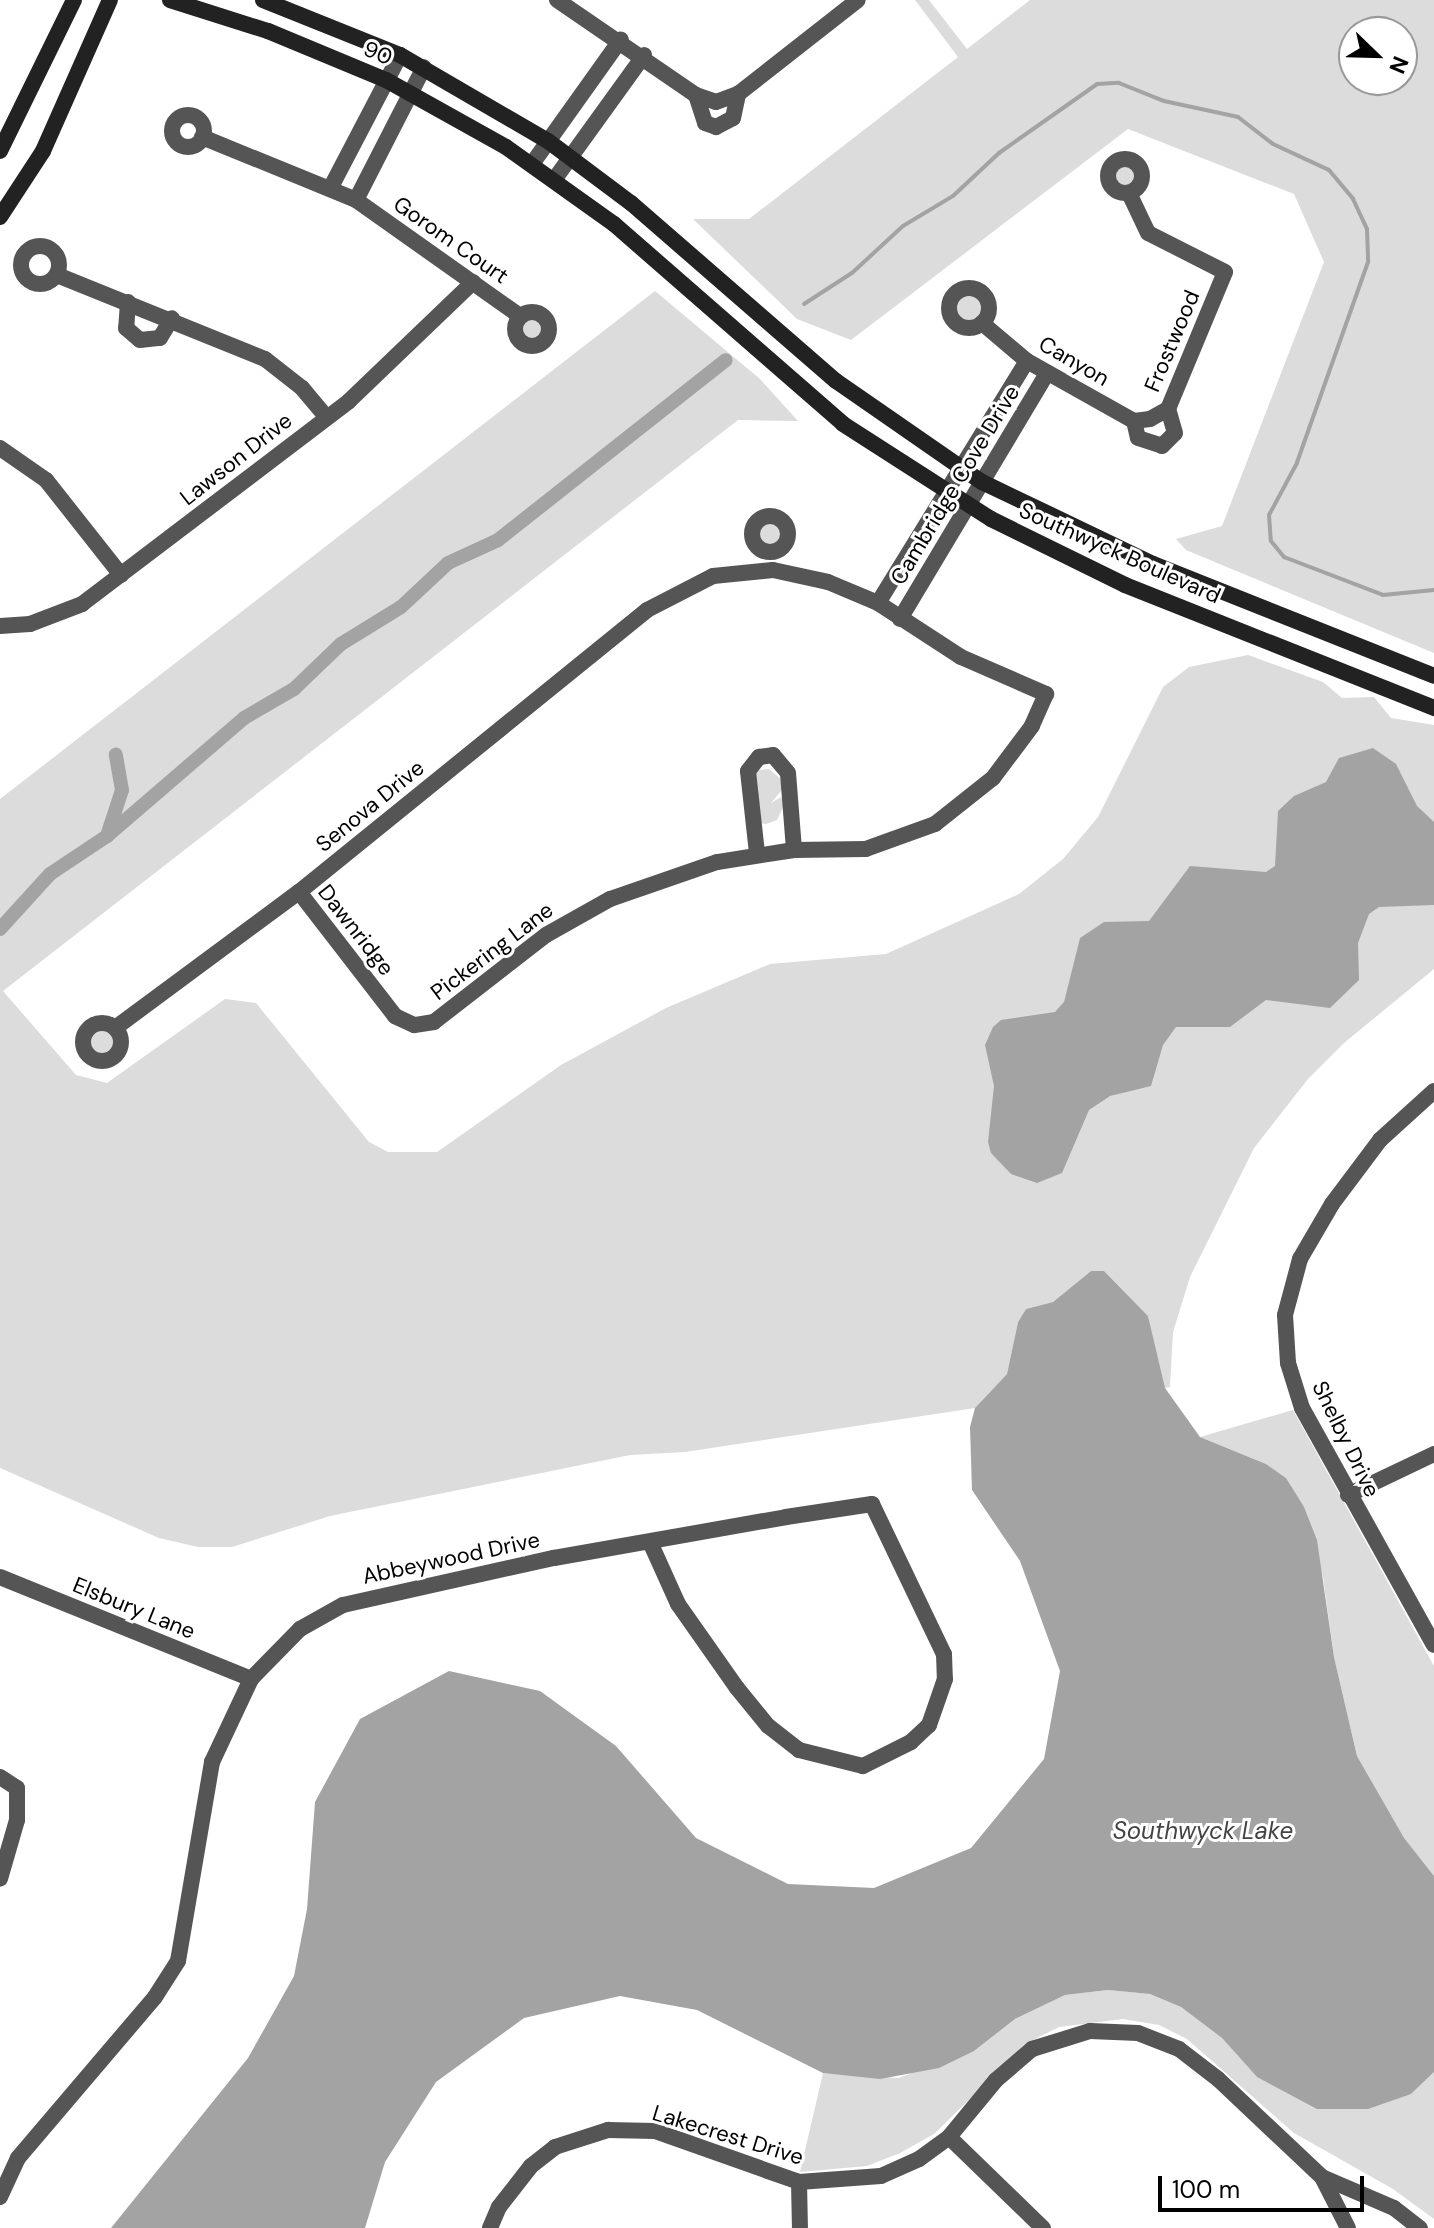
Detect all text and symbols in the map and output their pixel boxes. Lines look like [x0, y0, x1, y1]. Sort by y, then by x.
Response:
north arrow [1338, 16, 1418, 96]
street label: 90 [360, 35, 396, 71]
text: N [1382, 52, 1415, 78]
street label: Gorom Court [388, 191, 514, 289]
street label: Frostwood [1139, 286, 1205, 396]
street label: Canyon [1034, 330, 1114, 392]
street label: Cambridge Cove Drive [885, 380, 1025, 590]
street label: Lawson Drive [175, 407, 297, 511]
street label: Southwyck Boulevard [1015, 497, 1225, 609]
street label: Senova Drive [311, 754, 429, 858]
street label: Dawnridge [312, 879, 400, 981]
street label: Pickering Lane [426, 896, 558, 1006]
street label: Shelby Drive [1307, 1377, 1385, 1501]
street label: Abbeywood Drive [360, 1526, 542, 1590]
street label: Elsbury Lane [69, 1571, 199, 1645]
water label: Southwyck Lake [1113, 1817, 1293, 1845]
street label: Lakecrest Drive [649, 2100, 807, 2170]
scale bar [1162, 2160, 1368, 2210]
text: 100 m [1172, 2174, 1240, 2205]

